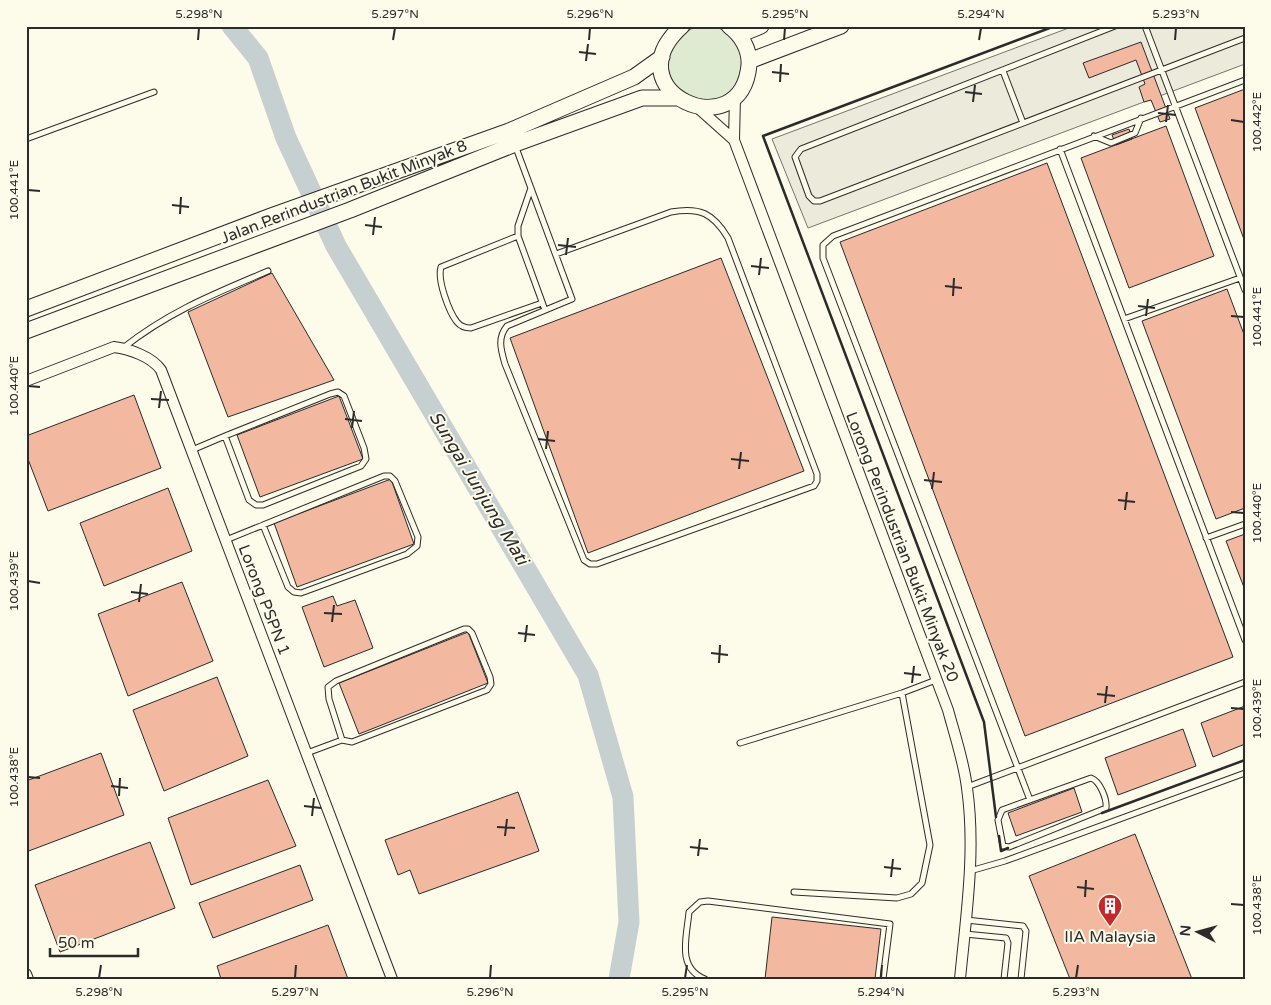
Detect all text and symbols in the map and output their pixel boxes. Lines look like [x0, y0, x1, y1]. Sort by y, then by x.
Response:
text: 5.298°N [175, 7, 223, 21]
text: 5.297°N [371, 7, 419, 21]
text: 5.296°N [566, 7, 614, 21]
text: 5.295°N [761, 7, 809, 21]
text: 5.294°N [957, 7, 1005, 21]
text: 5.293°N [1152, 7, 1200, 21]
text: 100.442°E [1250, 92, 1264, 152]
street label: Jalan Perindustrian Bukit Minyak 8 [218, 136, 470, 248]
text: 100.441°E [7, 160, 21, 220]
text: 100.441°E [1250, 287, 1264, 347]
text: 100.440°E [7, 356, 21, 416]
water label: Sungai Junjung Mati [425, 407, 535, 571]
street label: Lorong Perindustrian Bukit Minyak 20 [841, 409, 963, 685]
text: 100.440°E [1250, 483, 1264, 543]
street label: Lorong PSPN 1 [234, 542, 294, 658]
text: 100.439°E [7, 551, 21, 611]
text: 100.439°E [1250, 679, 1264, 739]
text: 100.438°E [7, 747, 21, 807]
text: 100.438°E [1250, 875, 1264, 935]
building icon: IIA Malaysia [1097, 893, 1123, 927]
north arrow [1174, 908, 1224, 958]
text: N [1177, 924, 1195, 937]
scale bar [50, 925, 138, 957]
place label: IIA Malaysia [1064, 927, 1156, 947]
text: 50 m [58, 934, 95, 952]
text: 5.298°N [75, 985, 123, 999]
text: 5.297°N [271, 985, 319, 999]
text: 5.296°N [466, 985, 514, 999]
text: 5.295°N [661, 985, 709, 999]
text: 5.294°N [857, 985, 905, 999]
text: 5.293°N [1052, 985, 1100, 999]

